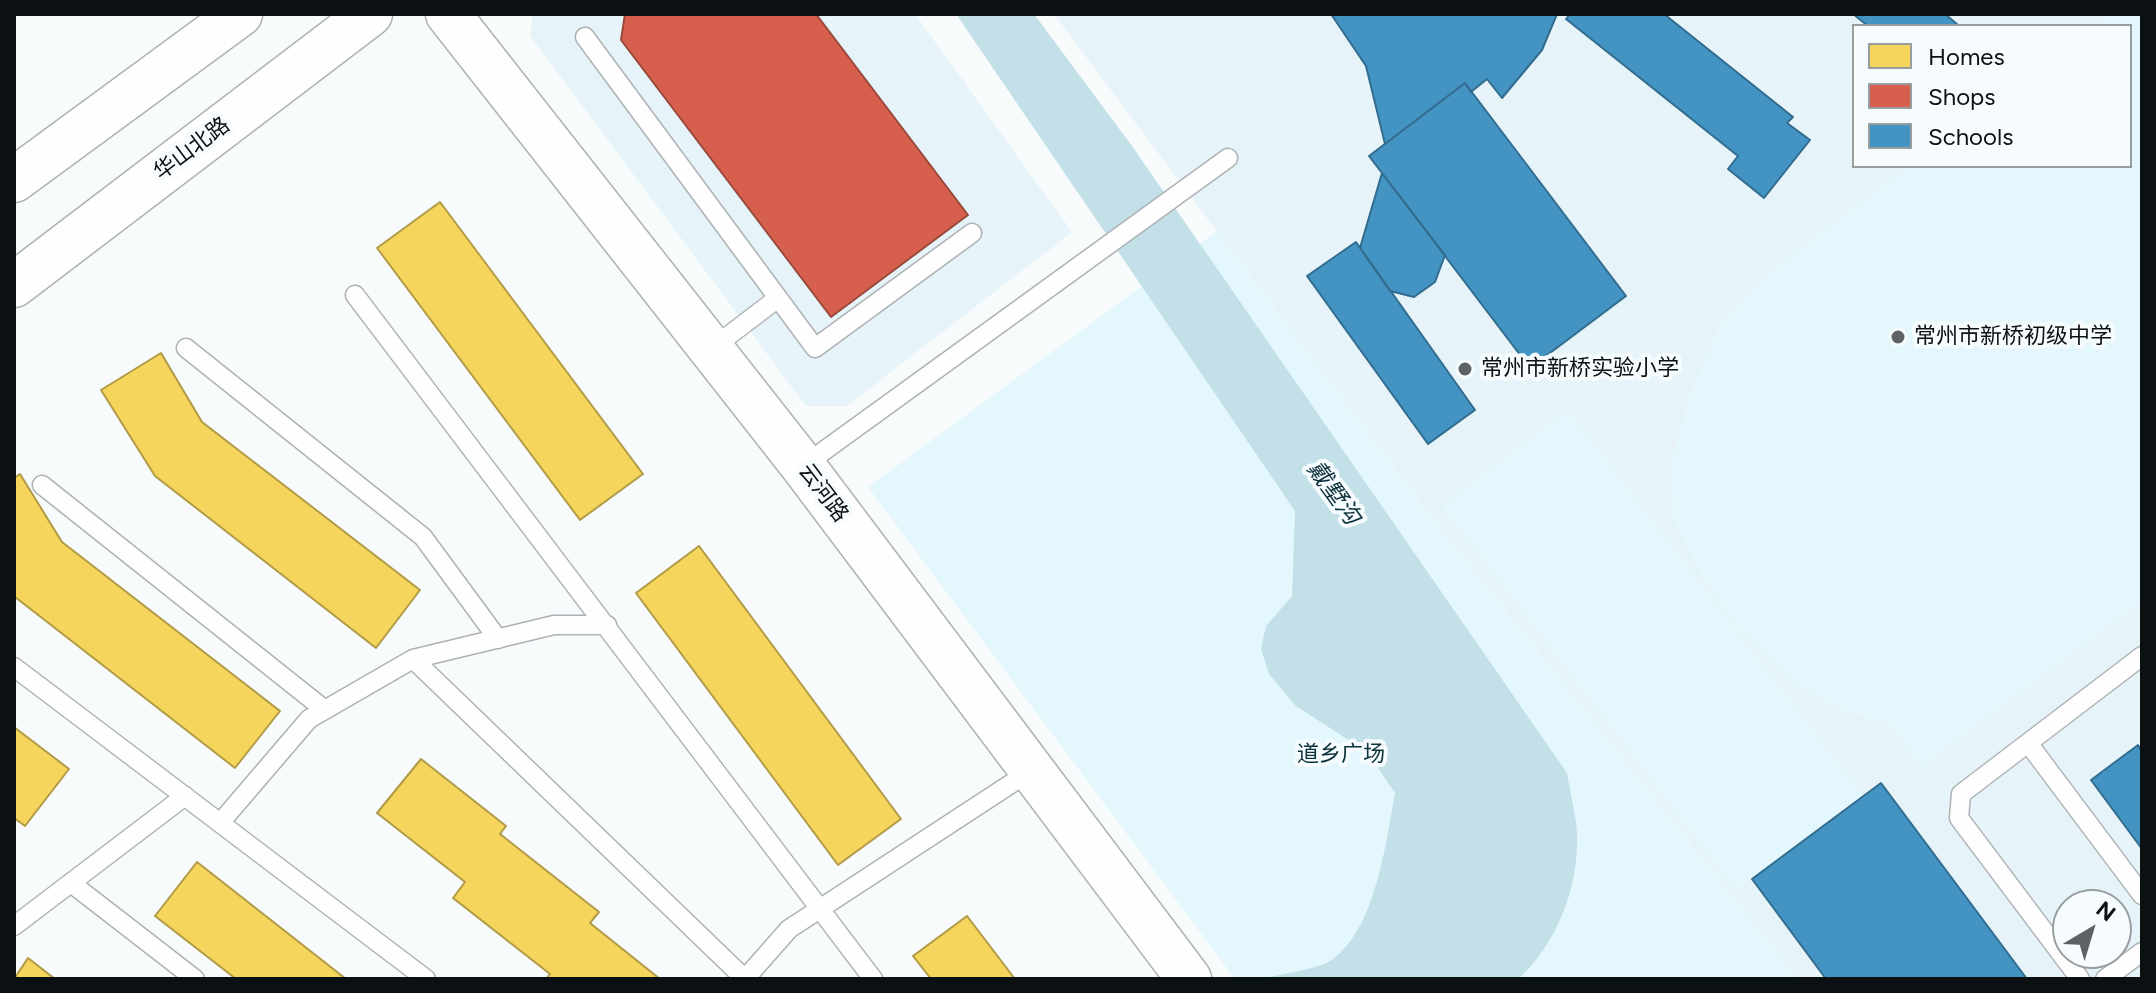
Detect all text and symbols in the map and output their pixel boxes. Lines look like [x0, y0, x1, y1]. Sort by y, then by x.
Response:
legend [1852, 24, 2132, 168]
text: Homes [1928, 42, 2005, 71]
text: Shops [1928, 82, 1995, 111]
street label: 华山北路 [149, 112, 235, 186]
text: Schools [1928, 122, 2013, 151]
place label: 常州市新桥初级中学 [1914, 324, 2112, 350]
marker: 常州市新桥初级中学 [1889, 328, 1907, 346]
place label: 常州市新桥实验小学 [1481, 356, 1679, 382]
marker: 常州市新桥实验小学 [1456, 360, 1474, 378]
water label: 戴墅沟 [1300, 455, 1366, 531]
street label: 云河路 [793, 459, 853, 527]
park label: 道乡广场 [1297, 742, 1385, 768]
north arrow [2052, 889, 2132, 969]
text: N [2091, 895, 2121, 927]

